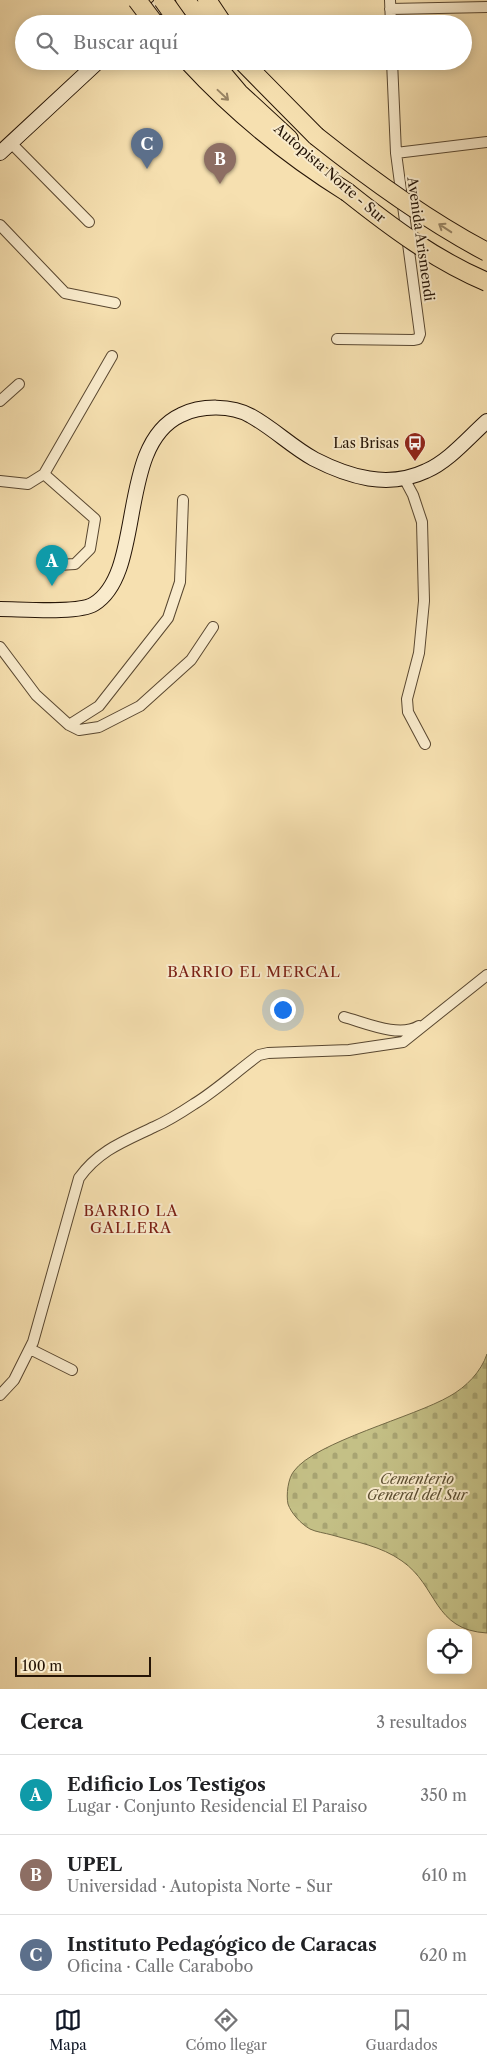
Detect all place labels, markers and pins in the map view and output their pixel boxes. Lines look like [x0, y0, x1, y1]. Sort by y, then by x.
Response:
pin: C [131, 128, 163, 169]
pin: B [204, 143, 236, 184]
bus stop icon: Las Brisas [403, 431, 427, 462]
place label: Las Brisas [333, 434, 399, 452]
pin: A [36, 545, 68, 586]

